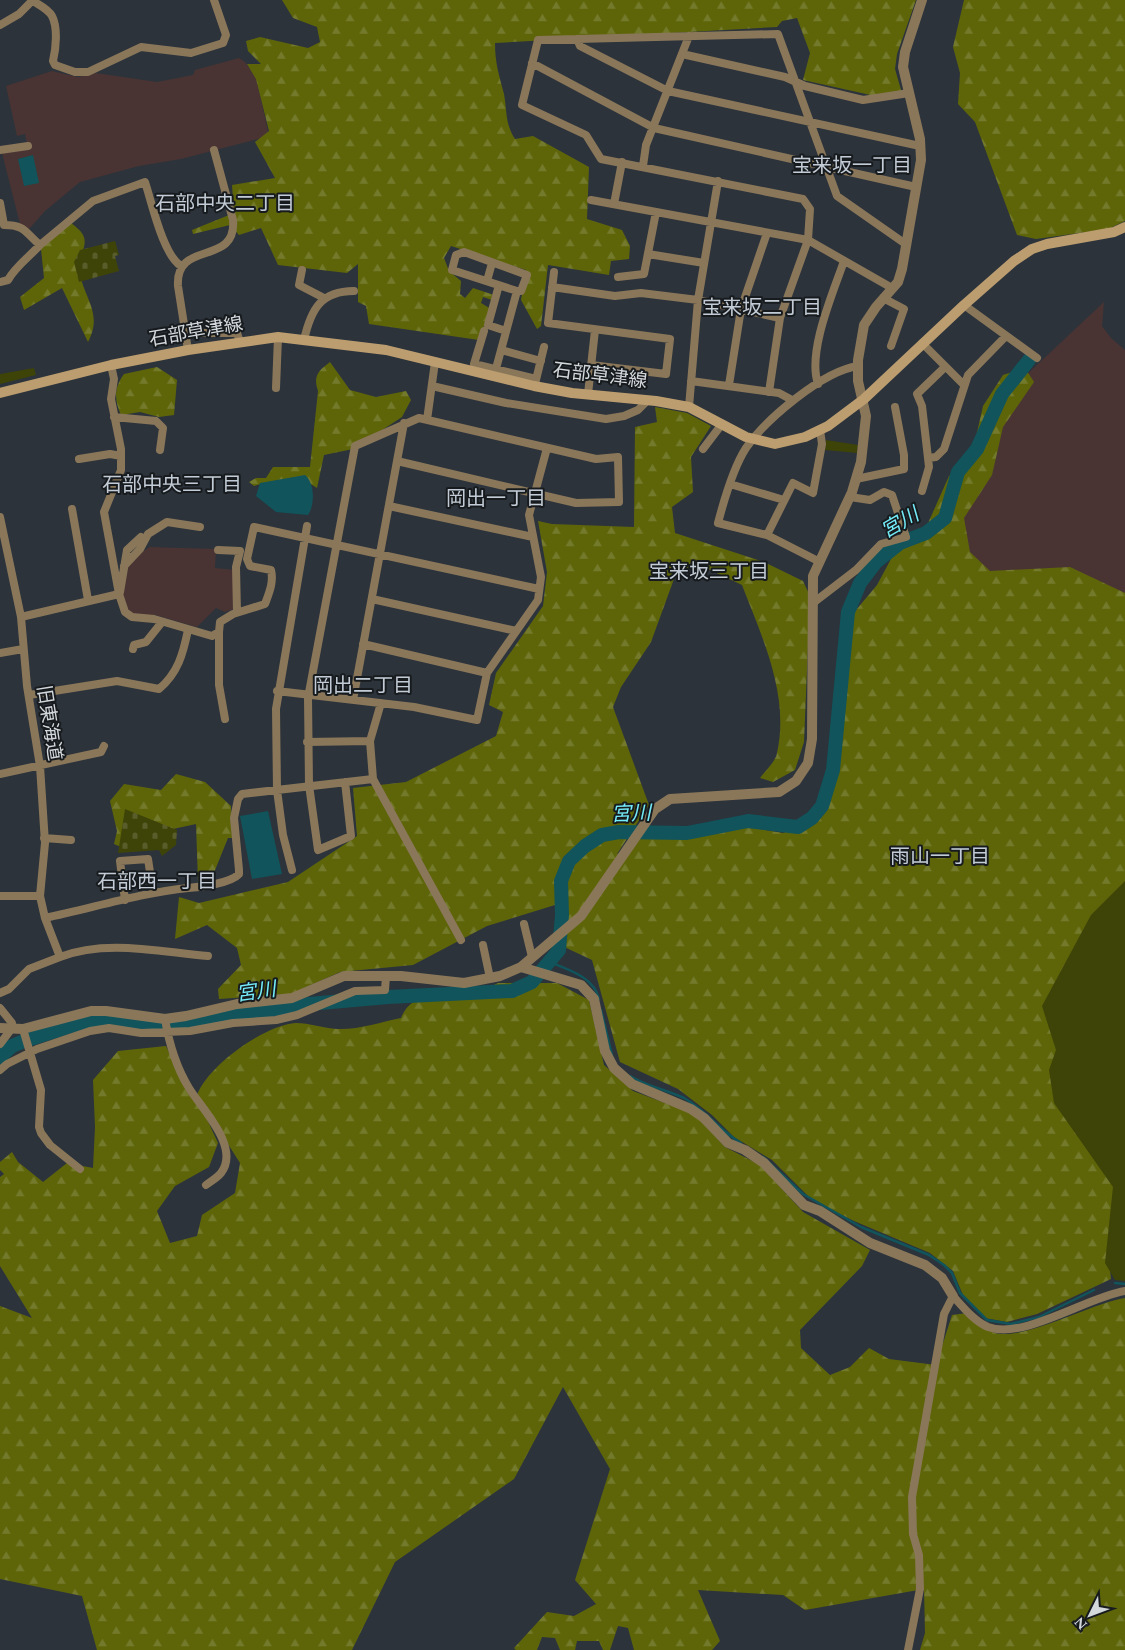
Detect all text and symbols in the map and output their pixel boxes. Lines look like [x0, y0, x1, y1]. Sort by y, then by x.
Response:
district label: 宝来坂一丁目 [792, 151, 912, 181]
district label: 石部中央二丁目 [155, 189, 295, 219]
district label: 宝来坂二丁目 [702, 293, 822, 323]
street label: 石部草津線 [147, 309, 245, 355]
street label: 石部草津線 [551, 356, 649, 396]
district label: 石部中央三丁目 [102, 470, 242, 500]
district label: 岡出一丁目 [446, 484, 546, 514]
water label: 宮川 [875, 499, 927, 546]
district label: 宝来坂三丁目 [649, 557, 769, 587]
district label: 岡出二丁目 [313, 671, 413, 701]
street label: 旧東海道 [29, 683, 69, 763]
water label: 宮川 [610, 798, 654, 830]
district label: 雨山一丁目 [890, 842, 990, 872]
district label: 石部西一丁目 [97, 867, 217, 897]
water label: 宮川 [234, 974, 280, 1010]
north arrow [1065, 1590, 1115, 1640]
text: N [1069, 1612, 1092, 1635]

